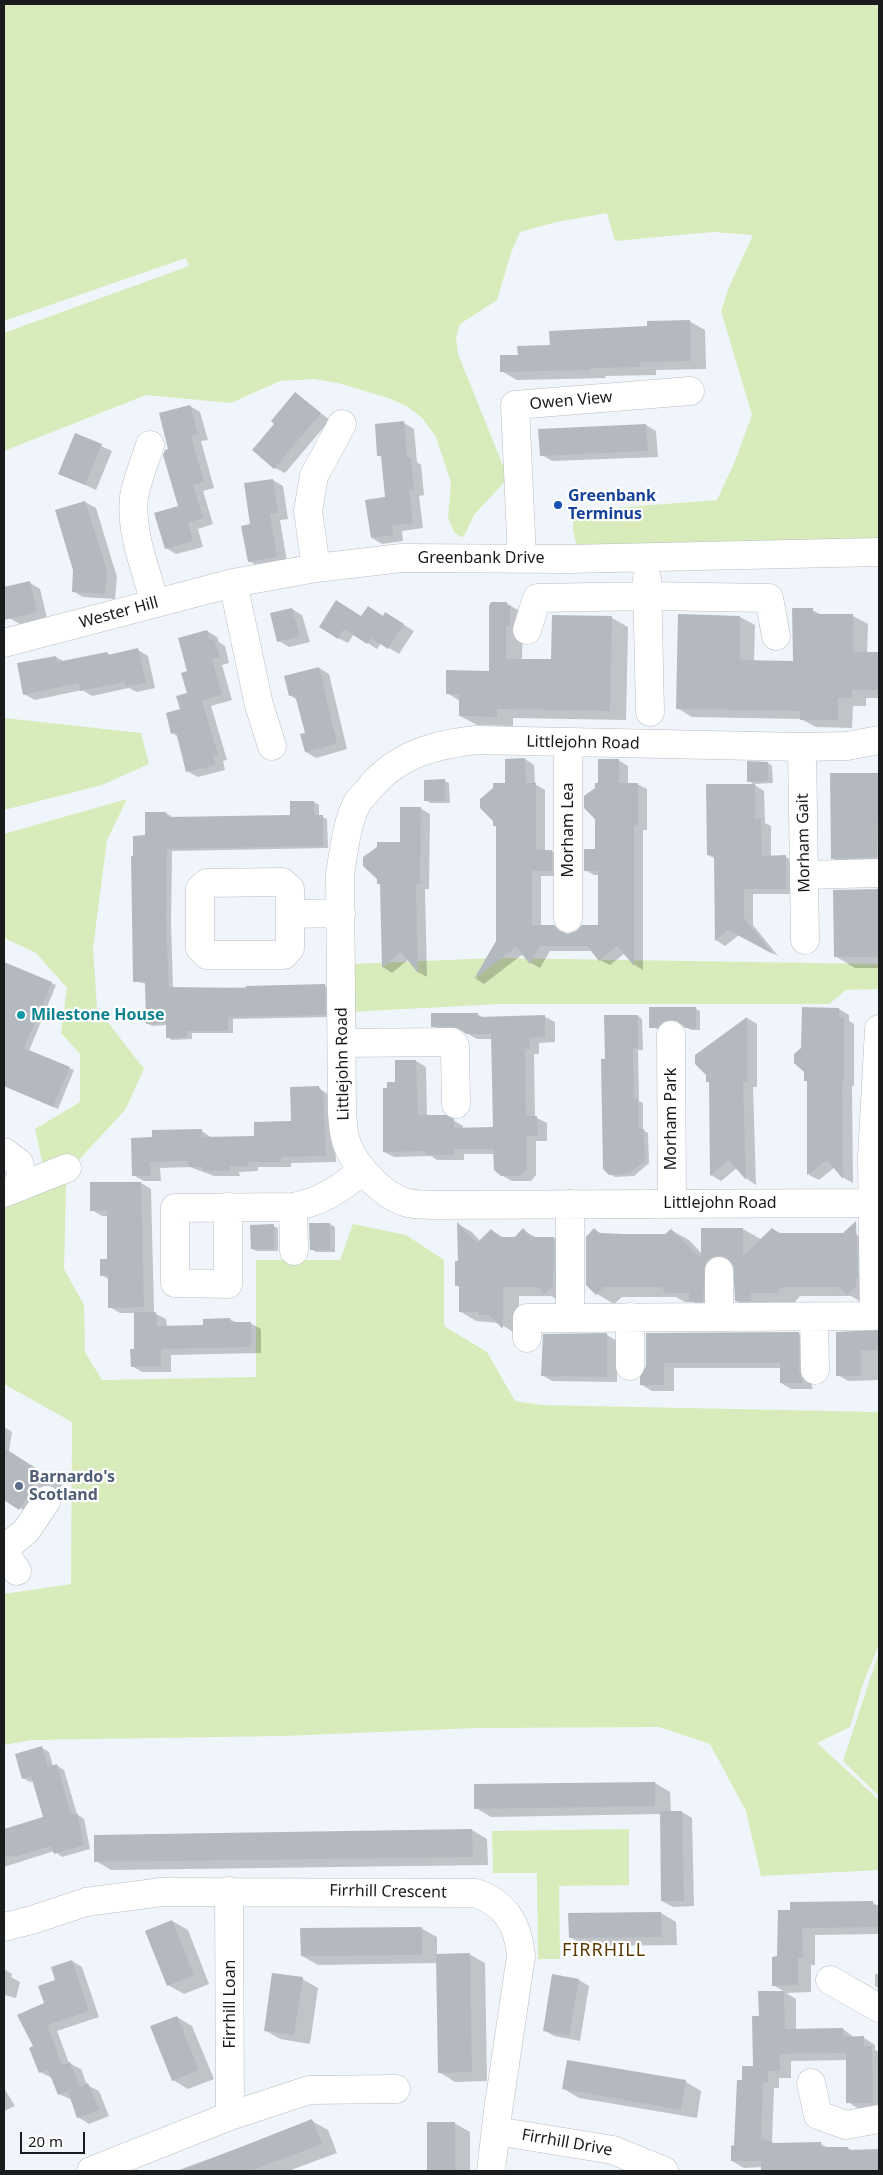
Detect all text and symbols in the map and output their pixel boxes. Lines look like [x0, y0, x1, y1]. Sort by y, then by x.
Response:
street label: Owen View [529, 388, 613, 414]
place label: Greenbank Terminus [568, 486, 656, 524]
marker: Greenbank Terminus [552, 499, 564, 511]
street label: Greenbank Drive [418, 548, 544, 568]
street label: Wester Hill [77, 593, 161, 633]
street label: Littlejohn Road [526, 732, 640, 754]
street label: Morham Lea [558, 782, 578, 878]
street label: Morham Gait [794, 793, 814, 893]
place label: Milestone House [31, 1005, 165, 1025]
street label: Littlejohn Road [332, 1007, 354, 1121]
marker: Milestone House [15, 1009, 27, 1021]
street label: Morham Park [661, 1068, 681, 1170]
street label: Littlejohn Road [663, 1193, 777, 1213]
place label: Barnardo's Scotland [29, 1467, 115, 1505]
marker: Barnardo's Scotland [13, 1480, 25, 1492]
street label: Firrhill Crescent [329, 1881, 447, 1903]
district label: FIRRHILL [561, 1940, 647, 1962]
street label: Firrhill Loan [220, 1959, 240, 2049]
scale bar [22, 2122, 88, 2154]
street label: Firrhill Drive [520, 2126, 614, 2160]
text: 20 m [28, 2131, 63, 2151]

